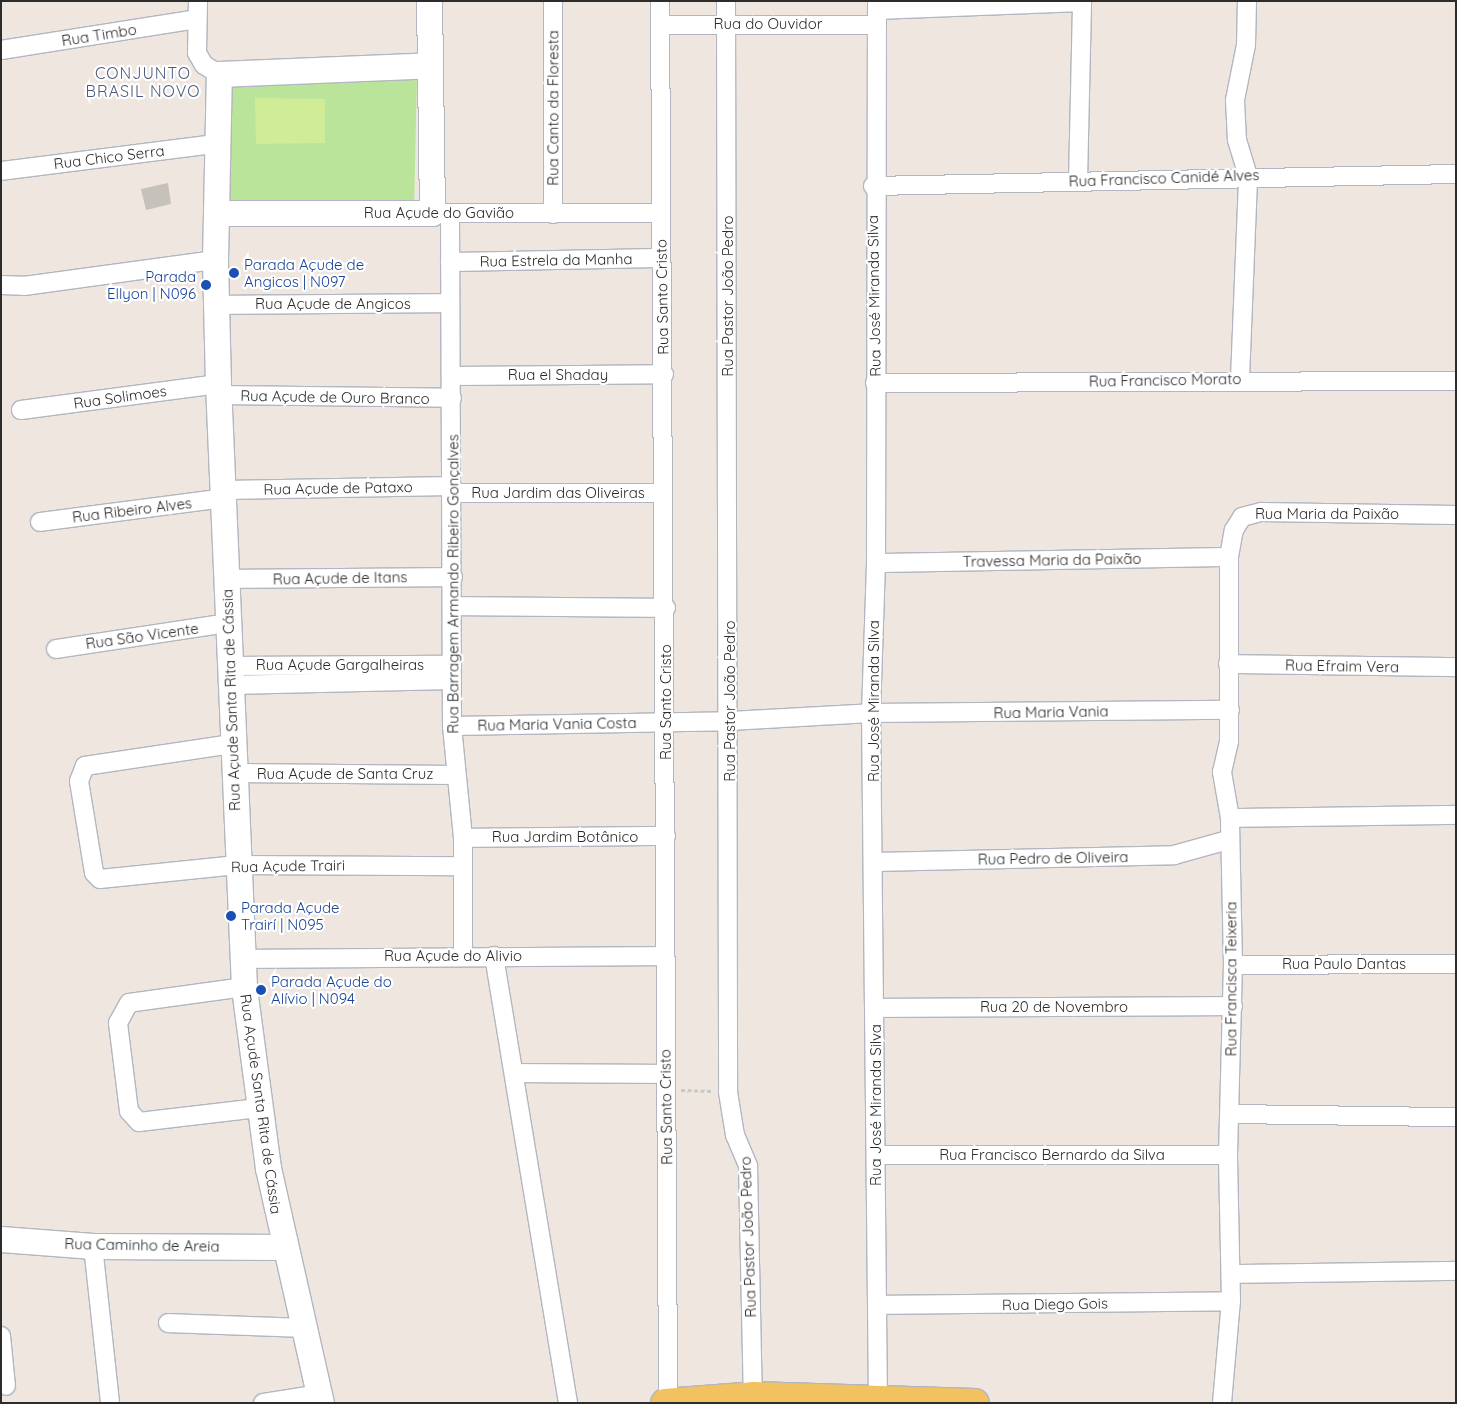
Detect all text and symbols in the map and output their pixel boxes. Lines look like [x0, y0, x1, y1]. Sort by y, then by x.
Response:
street label: Rua do Ouvidor [714, 15, 822, 33]
street label: Rua Timbo [60, 20, 138, 50]
street label: Rua Canto da Floresta [544, 30, 562, 186]
district label: CONJUNTO BRASIL NOVO [84, 63, 202, 101]
street label: Rua Chico Serra [53, 141, 165, 173]
street label: Rua Francisco Canidé Alves [1068, 166, 1260, 190]
street label: Rua Açude do Gavião [364, 204, 514, 222]
street label: Rua Pastor João Pedro [719, 215, 737, 377]
street label: Rua José Miranda Silva [864, 215, 884, 377]
street label: Rua Santo Cristo [652, 239, 672, 355]
street label: Rua Estrela da Manha [479, 250, 633, 270]
place label: Parada Açude de Angicos | N097 [244, 255, 364, 290]
place label: Parada Ellyon | N096 [107, 267, 196, 302]
marker: Parada Açude de Angicos | N097 [228, 267, 240, 279]
marker: Parada Ellyon | N096 [200, 279, 212, 291]
street label: Rua Açude de Angicos [255, 295, 411, 313]
street label: Rua el Shaday [508, 366, 608, 384]
street label: Rua Francisco Morato [1089, 370, 1241, 390]
street label: Rua Solimoes [72, 382, 168, 412]
street label: Rua Açude de Ouro Branco [240, 386, 430, 408]
street label: Rua Barragem Armando Ribeiro Gonçalves [444, 434, 462, 734]
street label: Rua Açude de Pataxo [263, 478, 413, 498]
street label: Rua Jardim das Oliveiras [471, 484, 645, 502]
street label: Rua Ribeiro Alves [71, 494, 193, 526]
street label: Rua Maria da Paixão [1255, 505, 1399, 523]
street label: Travessa Maria da Paixão [962, 549, 1142, 571]
street label: Rua Açude de Itans [273, 568, 407, 588]
street label: Rua Açude Santa Rita de Cássia [218, 589, 244, 811]
street label: Rua São Vicente [84, 619, 200, 653]
street label: Rua Pastor João Pedro [721, 620, 739, 782]
street label: Rua José Miranda Silva [865, 620, 883, 782]
street label: Rua Santo Cristo [657, 644, 675, 760]
street label: Rua Açude Gargalheiras [256, 656, 424, 674]
street label: Rua Efraim Vera [1285, 656, 1399, 676]
street label: Rua Maria Vania [993, 702, 1109, 722]
street label: Rua Maria Vania Costa [477, 714, 637, 734]
street label: Rua Açude de Santa Cruz [257, 765, 433, 783]
street label: Rua Jardim Botânico [492, 828, 638, 846]
street label: Rua Pedro de Oliveira [978, 848, 1128, 868]
street label: Rua Açude Trairi [231, 856, 345, 876]
place label: Parada Açude Trairí | N095 [241, 898, 339, 933]
street label: Rua Francisca Teixeria [1222, 902, 1240, 1056]
marker: Parada Açude Trairí | N095 [225, 910, 237, 922]
street label: Rua Açude do Alivio [384, 947, 522, 965]
street label: Rua Paulo Dantas [1282, 955, 1406, 973]
place label: Parada Açude do Alívio | N094 [271, 972, 392, 1007]
marker: Parada Açude do Alívio | N094 [255, 984, 267, 996]
street label: Rua Açude Santa Rita de Cássia [237, 993, 285, 1215]
street label: Rua 20 de Novembro [980, 998, 1128, 1016]
street label: Rua José Miranda Silva [867, 1024, 885, 1186]
street label: Rua Santo Cristo [656, 1049, 676, 1165]
street label: Rua Francisco Bernardo da Silva [939, 1146, 1165, 1164]
street label: Rua Pastor João Pedro [736, 1156, 760, 1318]
street label: Rua Caminho de Areia [64, 1235, 220, 1255]
street label: Rua Diego Gois [1002, 1294, 1108, 1314]

